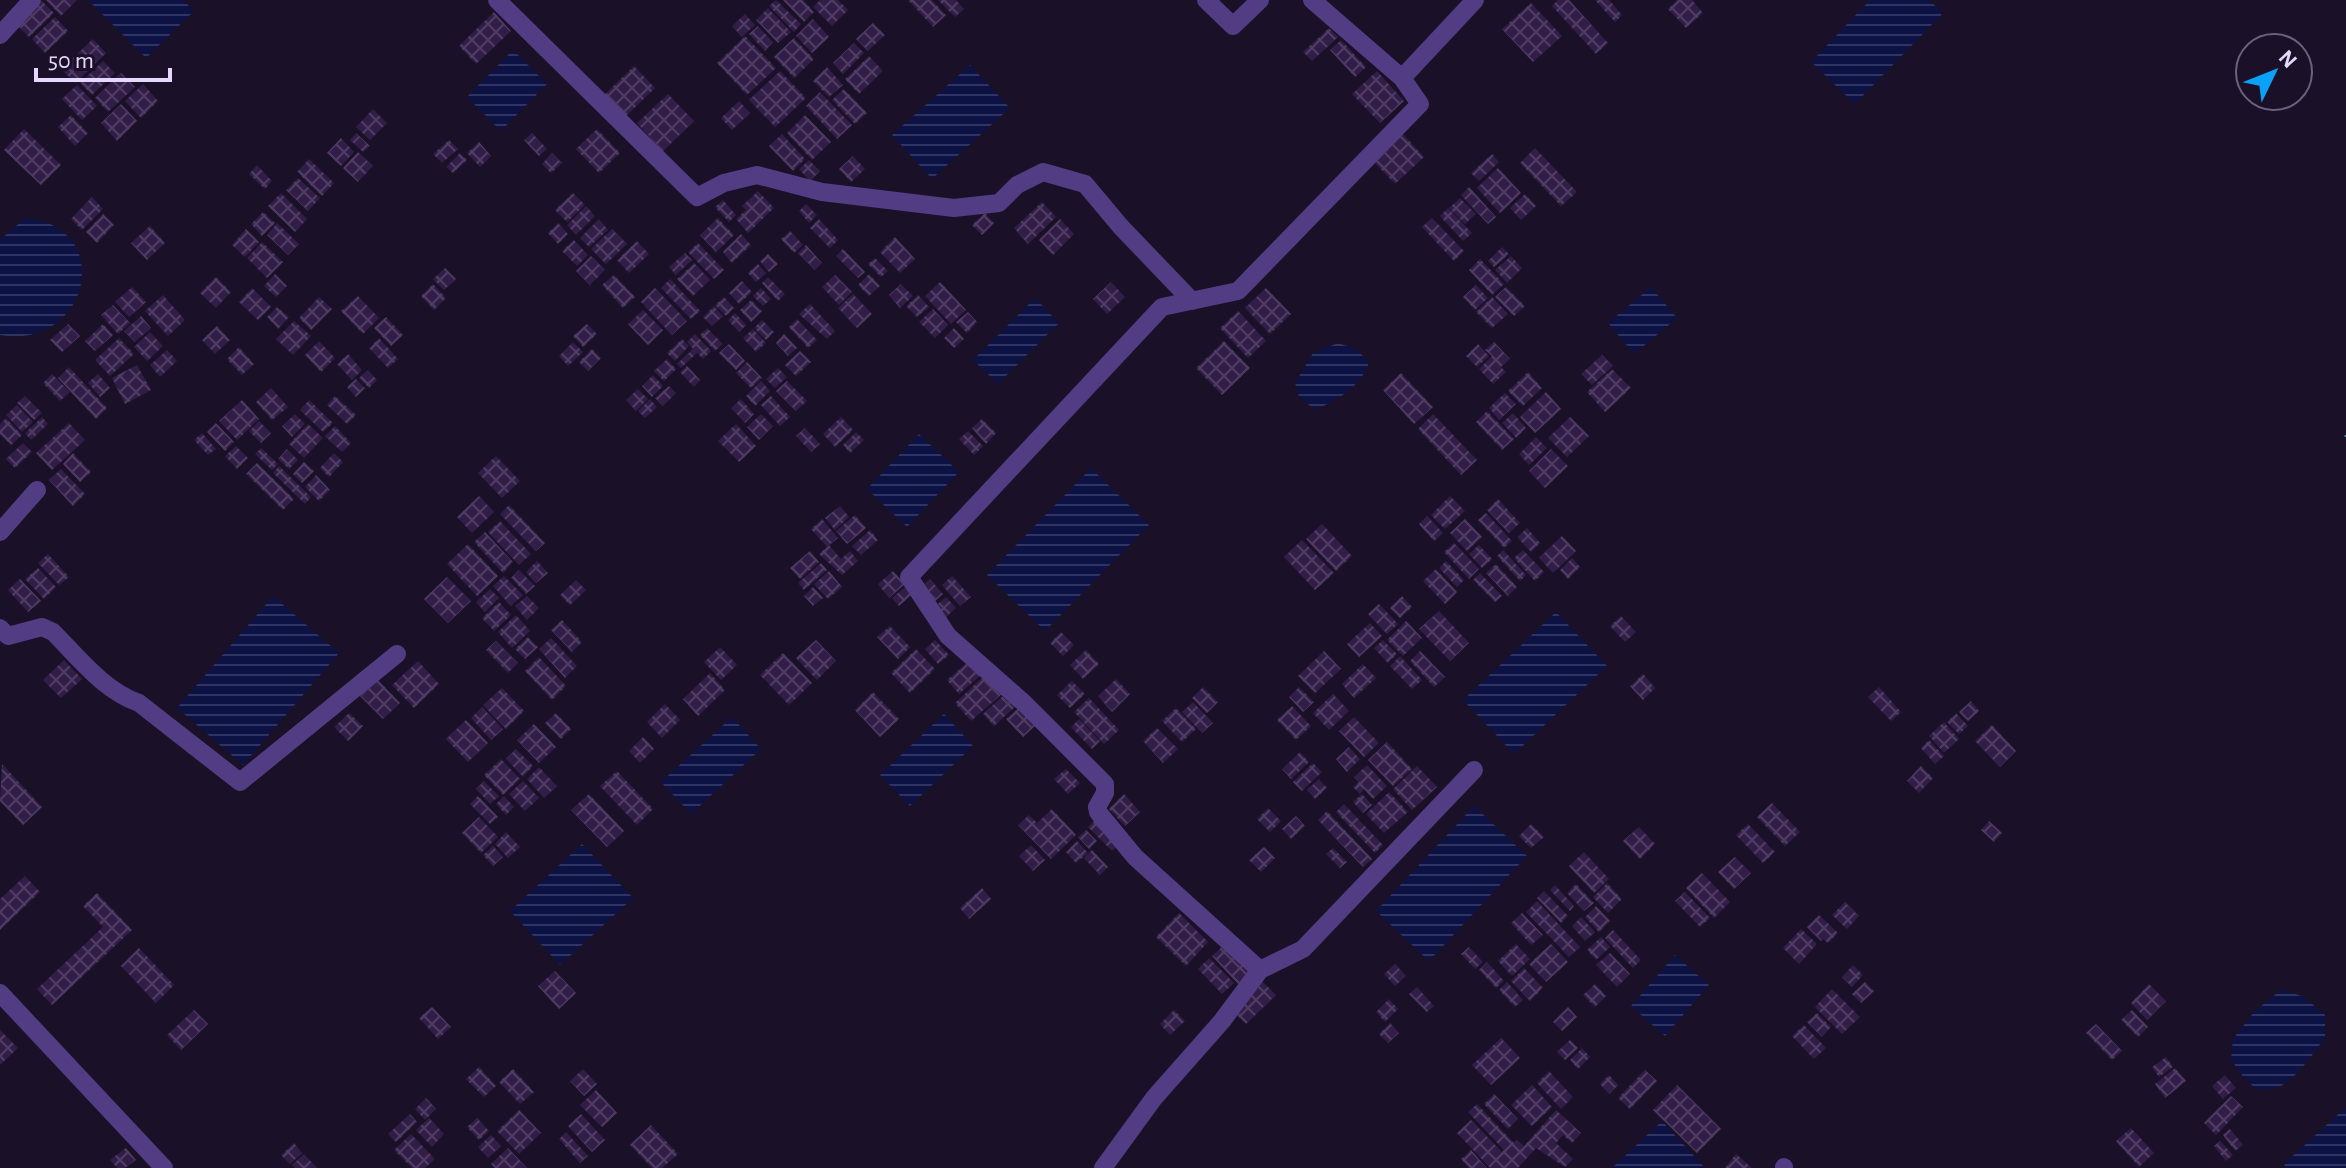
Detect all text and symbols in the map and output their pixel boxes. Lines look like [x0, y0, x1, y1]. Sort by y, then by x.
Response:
scale bar [36, 32, 170, 82]
north arrow [2234, 32, 2314, 112]
text: N [2275, 46, 2301, 72]
text: 50 m [48, 49, 94, 73]

